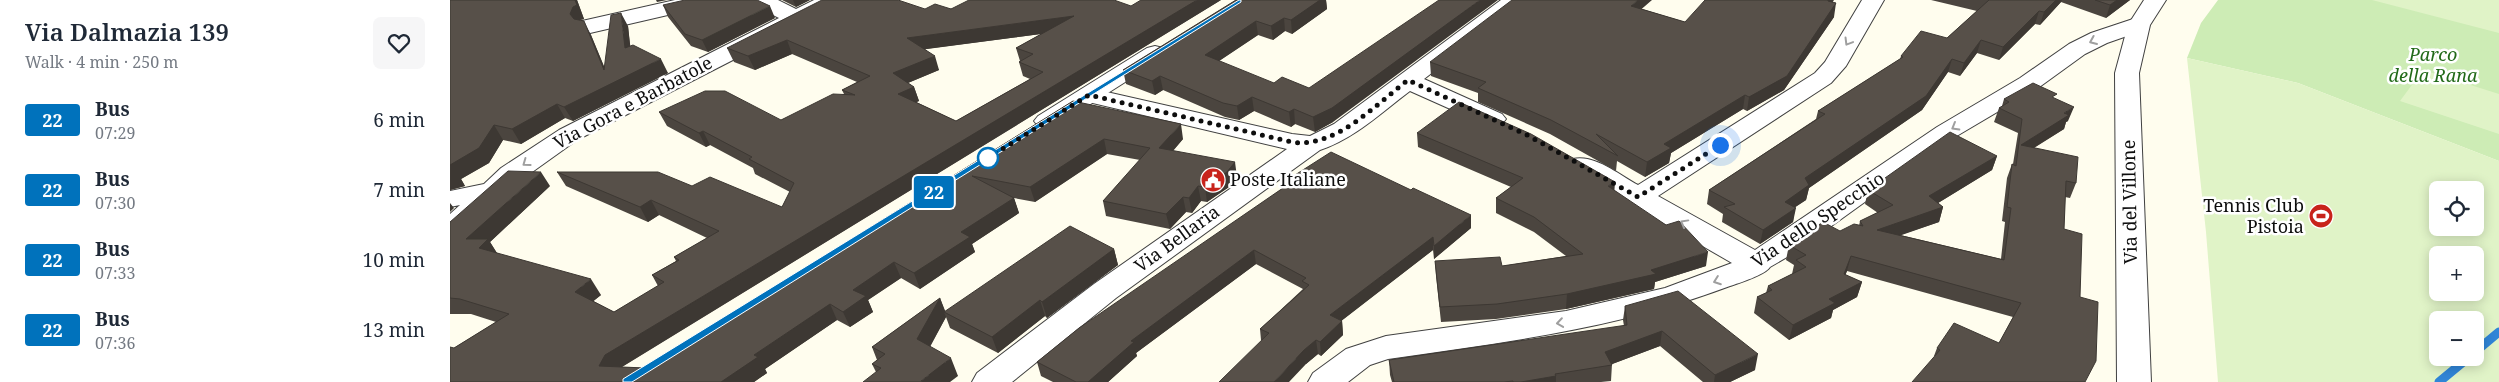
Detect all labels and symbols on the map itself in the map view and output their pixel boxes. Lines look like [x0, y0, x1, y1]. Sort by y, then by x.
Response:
one-way arrow [2089, 34, 2098, 45]
one-way arrow [1845, 36, 1855, 45]
park label: Parco della Rana [2389, 42, 2478, 87]
street label: Via Gora e Barbatole [549, 50, 716, 154]
one-way arrow [1952, 120, 1961, 130]
your location [1708, 133, 1733, 158]
street label: Via del Villone [2116, 140, 2142, 264]
unlabelled marker [977, 147, 999, 169]
one-way arrow [522, 157, 532, 166]
street label: Via dello Specchio [1746, 166, 1889, 273]
public building icon: Poste Italiane [1200, 167, 1226, 193]
place label: Poste Italiane [1230, 167, 1346, 191]
line badge: 22 [912, 176, 956, 208]
place label: Tennis Club Pistoia [2203, 193, 2304, 238]
street label: Via Bellaria [1129, 199, 1224, 277]
sports icon: Tennis Club Pistoia [2308, 203, 2334, 229]
one-way arrow [1680, 219, 1689, 229]
one-way arrow [1713, 275, 1722, 285]
one-way arrow [1556, 317, 1564, 328]

